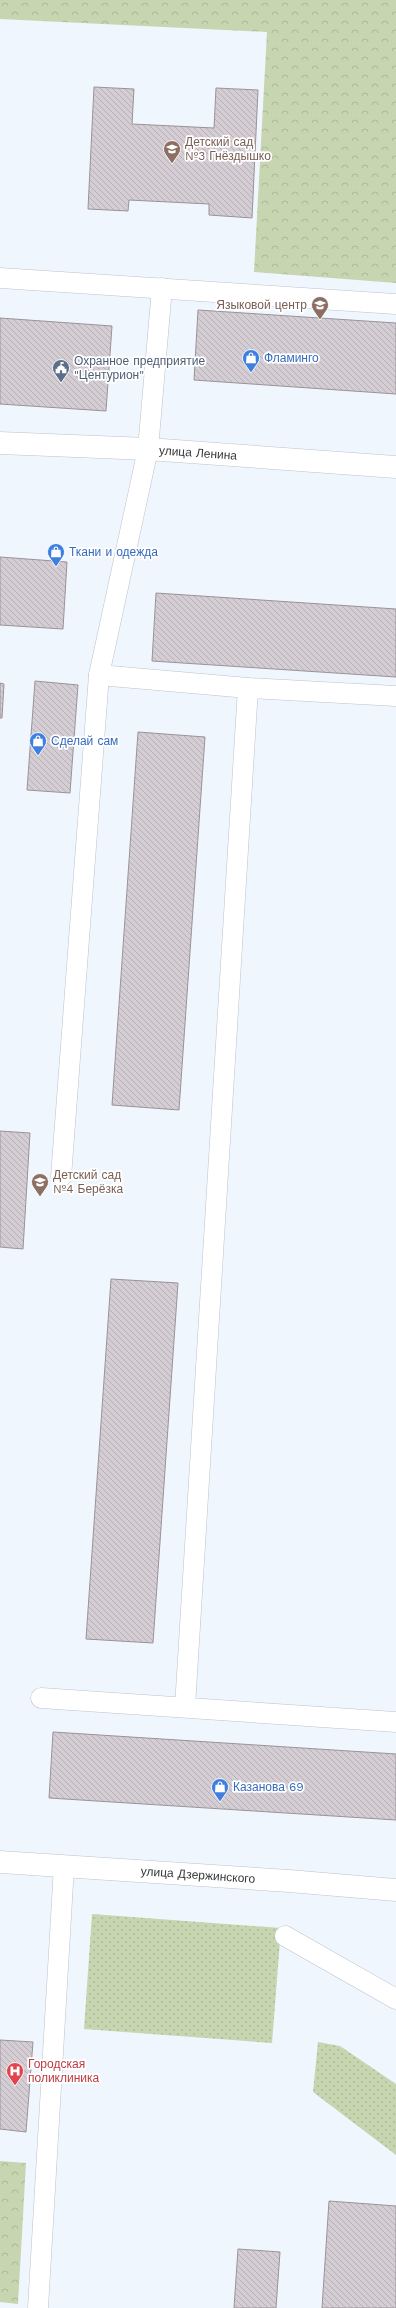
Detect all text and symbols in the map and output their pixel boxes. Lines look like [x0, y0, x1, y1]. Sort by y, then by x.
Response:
place label: Детский сад №3 Гнёздышко [185, 135, 271, 163]
school or university icon: Детский сад №3 Гнёздышко [162, 139, 182, 164]
school or university icon: Языковой центр [310, 295, 330, 320]
place label: Языковой центр [216, 298, 307, 312]
shop icon: Фламинго [241, 348, 261, 373]
place label: Фламинго [264, 351, 319, 365]
place label: Охранное предприятие "Центурион" [74, 354, 205, 382]
public building icon: Охранное предприятие "Центурион" [51, 358, 71, 383]
street label: улица Ленина [158, 443, 238, 463]
shop icon: Ткани и одежда [46, 542, 66, 567]
place label: Ткани и одежда [69, 545, 158, 559]
shop icon: Сделай сам [28, 731, 48, 756]
place label: Сделай сам [51, 734, 118, 748]
place label: Детский сад №4 Берёзка [53, 1168, 123, 1196]
school or university icon: Детский сад №4 Берёзка [30, 1172, 50, 1197]
shop icon: Казанова 69 [210, 1777, 230, 1802]
place label: Казанова 69 [233, 1780, 304, 1794]
street label: улица Дзержинского [140, 1864, 256, 1886]
place label: Городская поликлиника [28, 2057, 100, 2085]
hospital icon: Городская поликлиника [5, 2061, 25, 2086]

